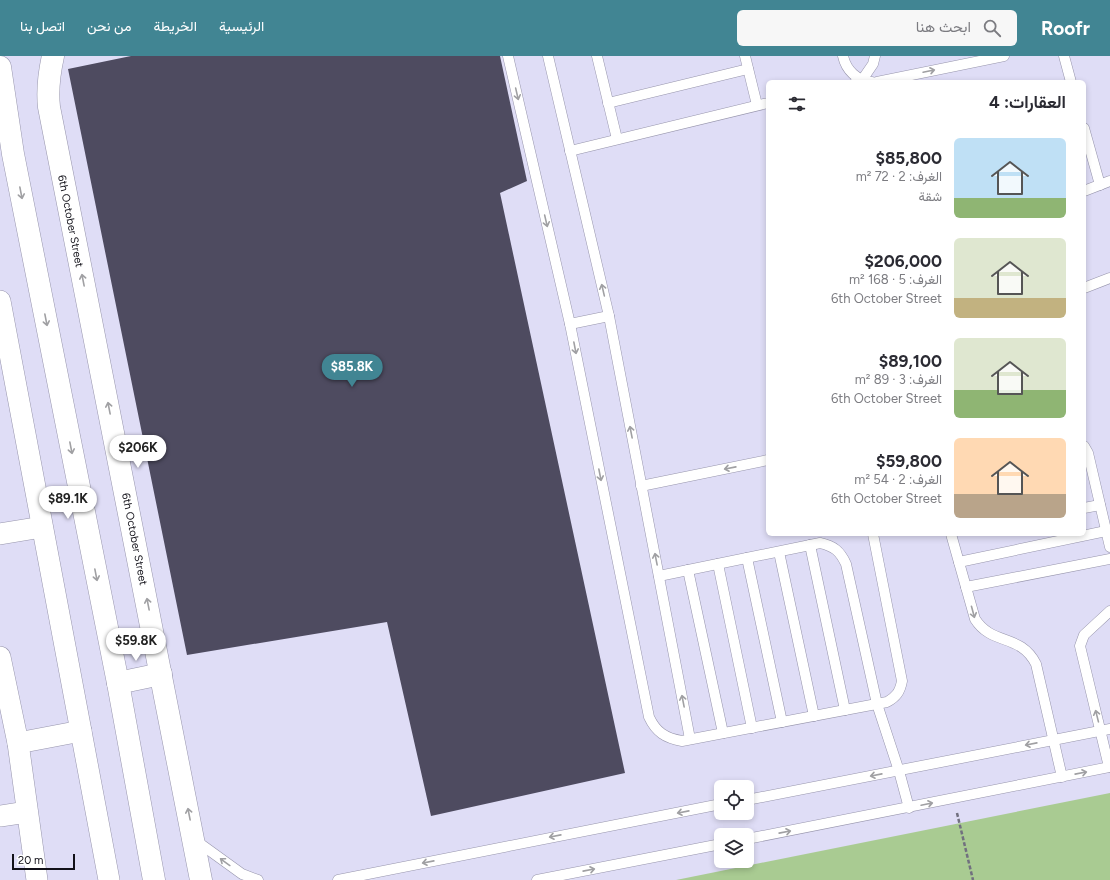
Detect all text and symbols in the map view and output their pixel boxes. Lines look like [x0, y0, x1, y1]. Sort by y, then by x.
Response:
search box [737, 10, 1017, 46]
icon: search [981, 17, 1003, 39]
text: Roofr [1041, 17, 1090, 40]
text: اتصل بنا [20, 18, 65, 35]
text: من نحن [87, 18, 132, 35]
text: الخريطة [154, 18, 197, 35]
text: الرئيسية [219, 18, 264, 35]
text: ابحث هنا [916, 18, 971, 36]
one-way arrow [922, 67, 935, 75]
one-way arrow [514, 87, 521, 100]
text: العقارات: 4 [989, 92, 1066, 112]
icon: filters [786, 93, 808, 115]
text: $85,800 [875, 148, 942, 168]
icon: home [986, 154, 1034, 202]
text: الغرف: 2 · 72 m² [856, 169, 942, 184]
street label: 6th October Street [55, 174, 86, 268]
one-way arrow [17, 186, 25, 199]
text: شقة [919, 189, 942, 204]
one-way arrow [543, 214, 551, 227]
text: $206,000 [864, 251, 942, 271]
icon: home [986, 254, 1034, 302]
text: الغرف: 5 · 168 m² [849, 272, 942, 287]
one-way arrow [79, 274, 87, 287]
one-way arrow [598, 284, 606, 297]
text: 6th October Street [831, 291, 942, 306]
one-way arrow [42, 313, 50, 326]
one-way arrow [571, 341, 579, 354]
text: $89,100 [879, 351, 942, 371]
pin: $85.8K [319, 354, 385, 388]
icon: home [986, 354, 1034, 402]
text: $85.8K [331, 359, 373, 374]
text: الغرف: 3 · 89 m² [855, 372, 942, 387]
text: 6th October Street [831, 391, 942, 406]
one-way arrow [104, 402, 112, 415]
one-way arrow [627, 425, 635, 438]
pin: $206K [110, 435, 166, 469]
text: $206K [118, 440, 158, 455]
one-way arrow [67, 441, 75, 454]
text: $59,800 [876, 451, 942, 471]
icon: home [986, 454, 1034, 502]
one-way arrow [724, 464, 737, 472]
one-way arrow [597, 468, 605, 481]
text: الغرف: 2 · 54 m² [854, 472, 942, 487]
pin: $89.1K [35, 486, 101, 520]
text: $89.1K [48, 491, 88, 506]
text: 6th October Street [831, 491, 942, 506]
street label: 6th October Street [119, 492, 150, 586]
one-way arrow [652, 553, 660, 566]
one-way arrow [93, 568, 101, 581]
one-way arrow [143, 598, 151, 611]
one-way arrow [970, 605, 977, 618]
pin: $59.8K [103, 628, 169, 662]
text: $59.8K [115, 633, 157, 648]
one-way arrow [679, 694, 687, 707]
one-way arrow [1092, 710, 1100, 723]
one-way arrow [1024, 741, 1037, 749]
one-way arrow [1075, 768, 1088, 776]
one-way arrow [869, 771, 882, 779]
map controls [714, 780, 754, 868]
button: locate [714, 780, 754, 820]
one-way arrow [920, 800, 933, 808]
one-way arrow [185, 808, 193, 821]
one-way arrow [677, 808, 690, 816]
button: layers [714, 828, 754, 868]
one-way arrow [778, 828, 791, 836]
one-way arrow [549, 833, 562, 841]
scale bar [12, 852, 75, 871]
text: 20 m [18, 854, 43, 867]
one-way arrow [220, 858, 231, 866]
one-way arrow [421, 858, 434, 866]
one-way arrow [582, 866, 595, 874]

